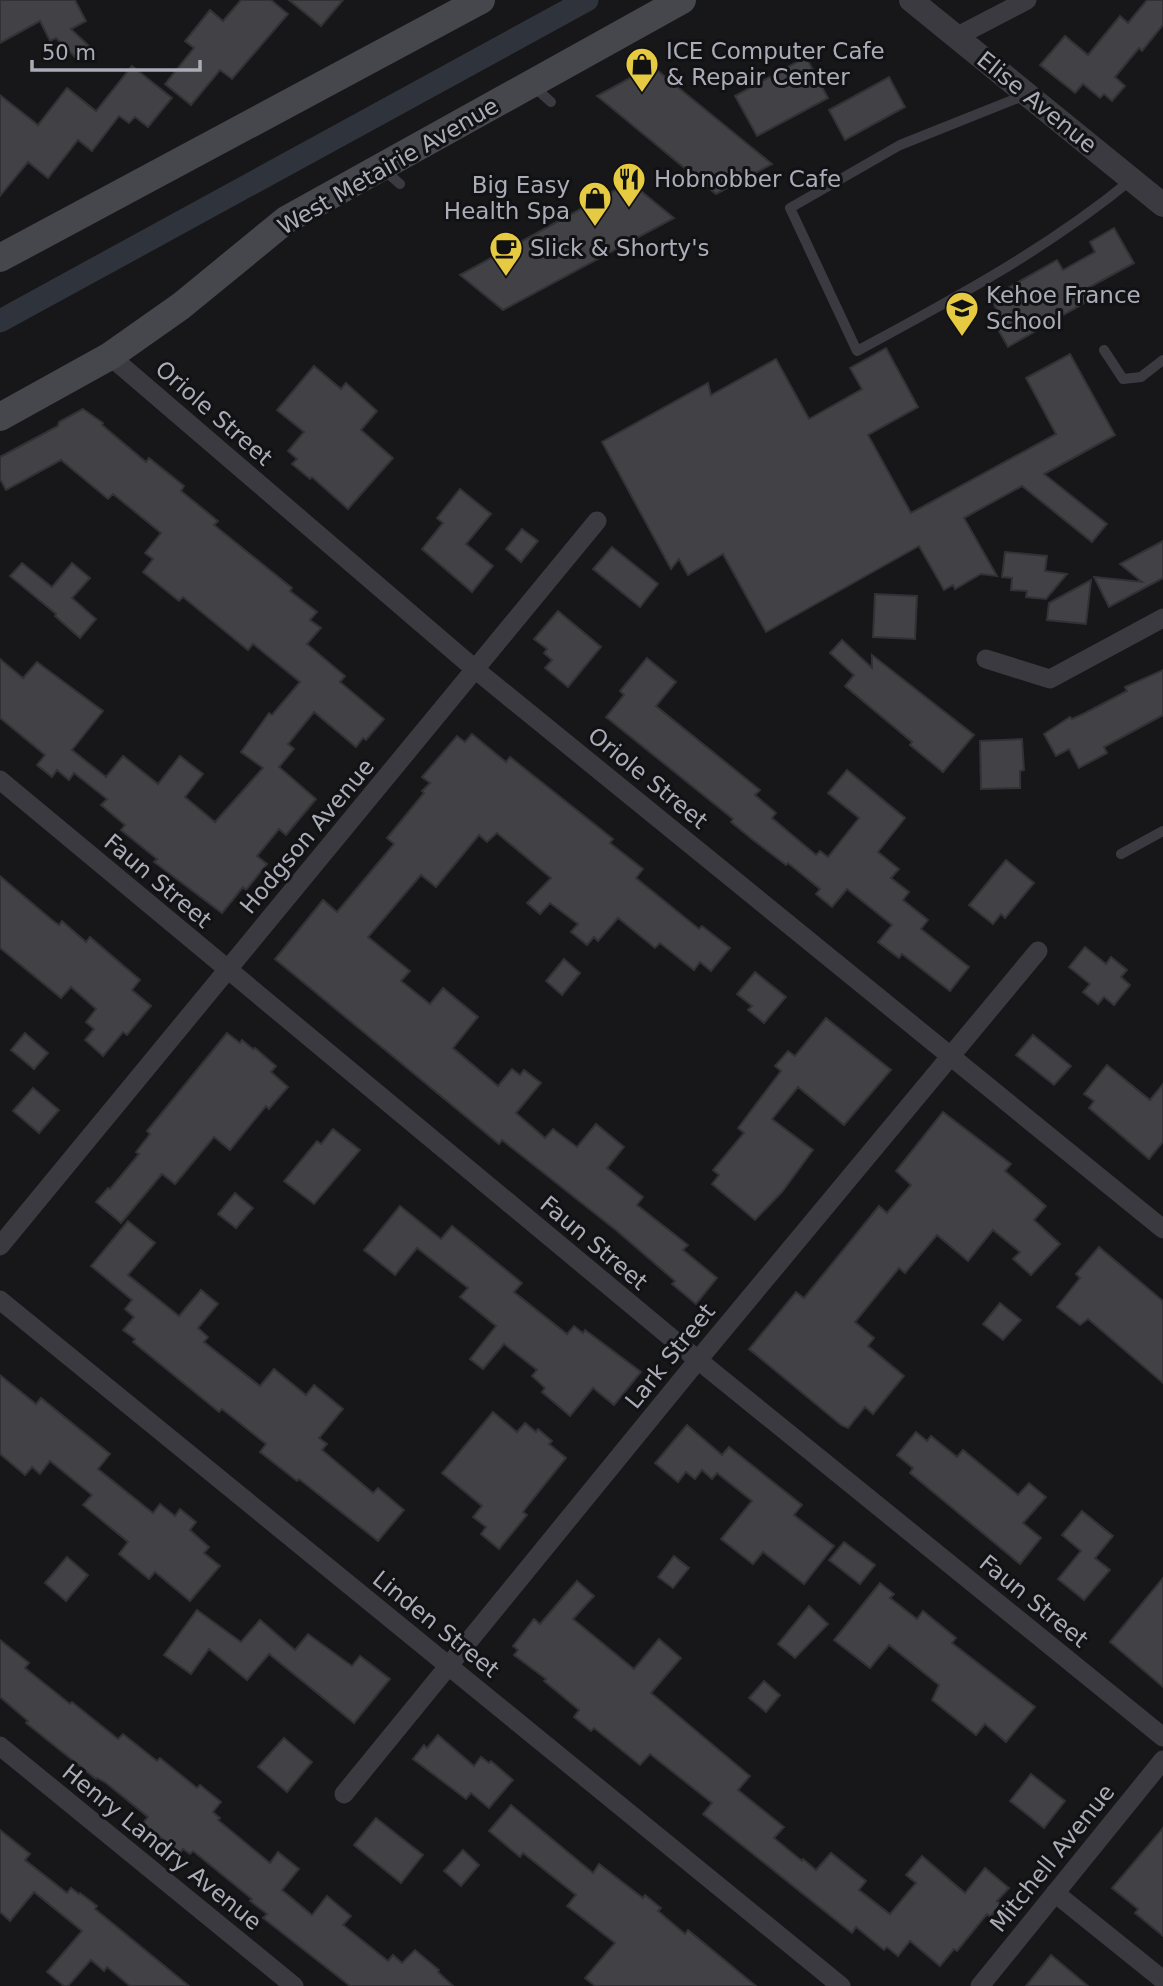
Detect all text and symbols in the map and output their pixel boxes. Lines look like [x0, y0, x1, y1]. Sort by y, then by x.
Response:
scale bar [32, 28, 200, 72]
place label: ICE Computer Cafe & Repair Center [666, 38, 885, 90]
text: 50 m [42, 41, 96, 65]
shop icon: ICE Computer Cafe & Repair Center [623, 45, 661, 94]
street label: Elise Avenue [972, 46, 1102, 158]
street label: West Metairie Avenue [273, 92, 503, 240]
restaurant icon: Hobnobber Cafe [610, 160, 648, 209]
place label: Hobnobber Cafe [654, 166, 841, 192]
place label: Big Easy Health Spa [444, 172, 570, 224]
shop icon: Big Easy Health Spa [576, 179, 614, 228]
cafe icon: Slick & Shorty's [487, 229, 525, 278]
place label: Slick & Shorty's [530, 235, 710, 261]
place label: Kehoe France School [986, 282, 1141, 334]
school or university icon: Kehoe France School [943, 289, 981, 338]
street label: Oriole Street [150, 355, 278, 471]
street label: Oriole Street [583, 722, 713, 834]
street label: Hodgson Avenue [235, 753, 379, 919]
street label: Faun Street [99, 829, 217, 933]
street label: Faun Street [535, 1191, 653, 1295]
street label: Lark Street [620, 1299, 720, 1413]
street label: Faun Street [975, 1549, 1093, 1653]
street label: Linden Street [368, 1565, 504, 1683]
street label: Henry Landry Avenue [57, 1759, 267, 1935]
street label: Mitchell Avenue [985, 1779, 1119, 1937]

